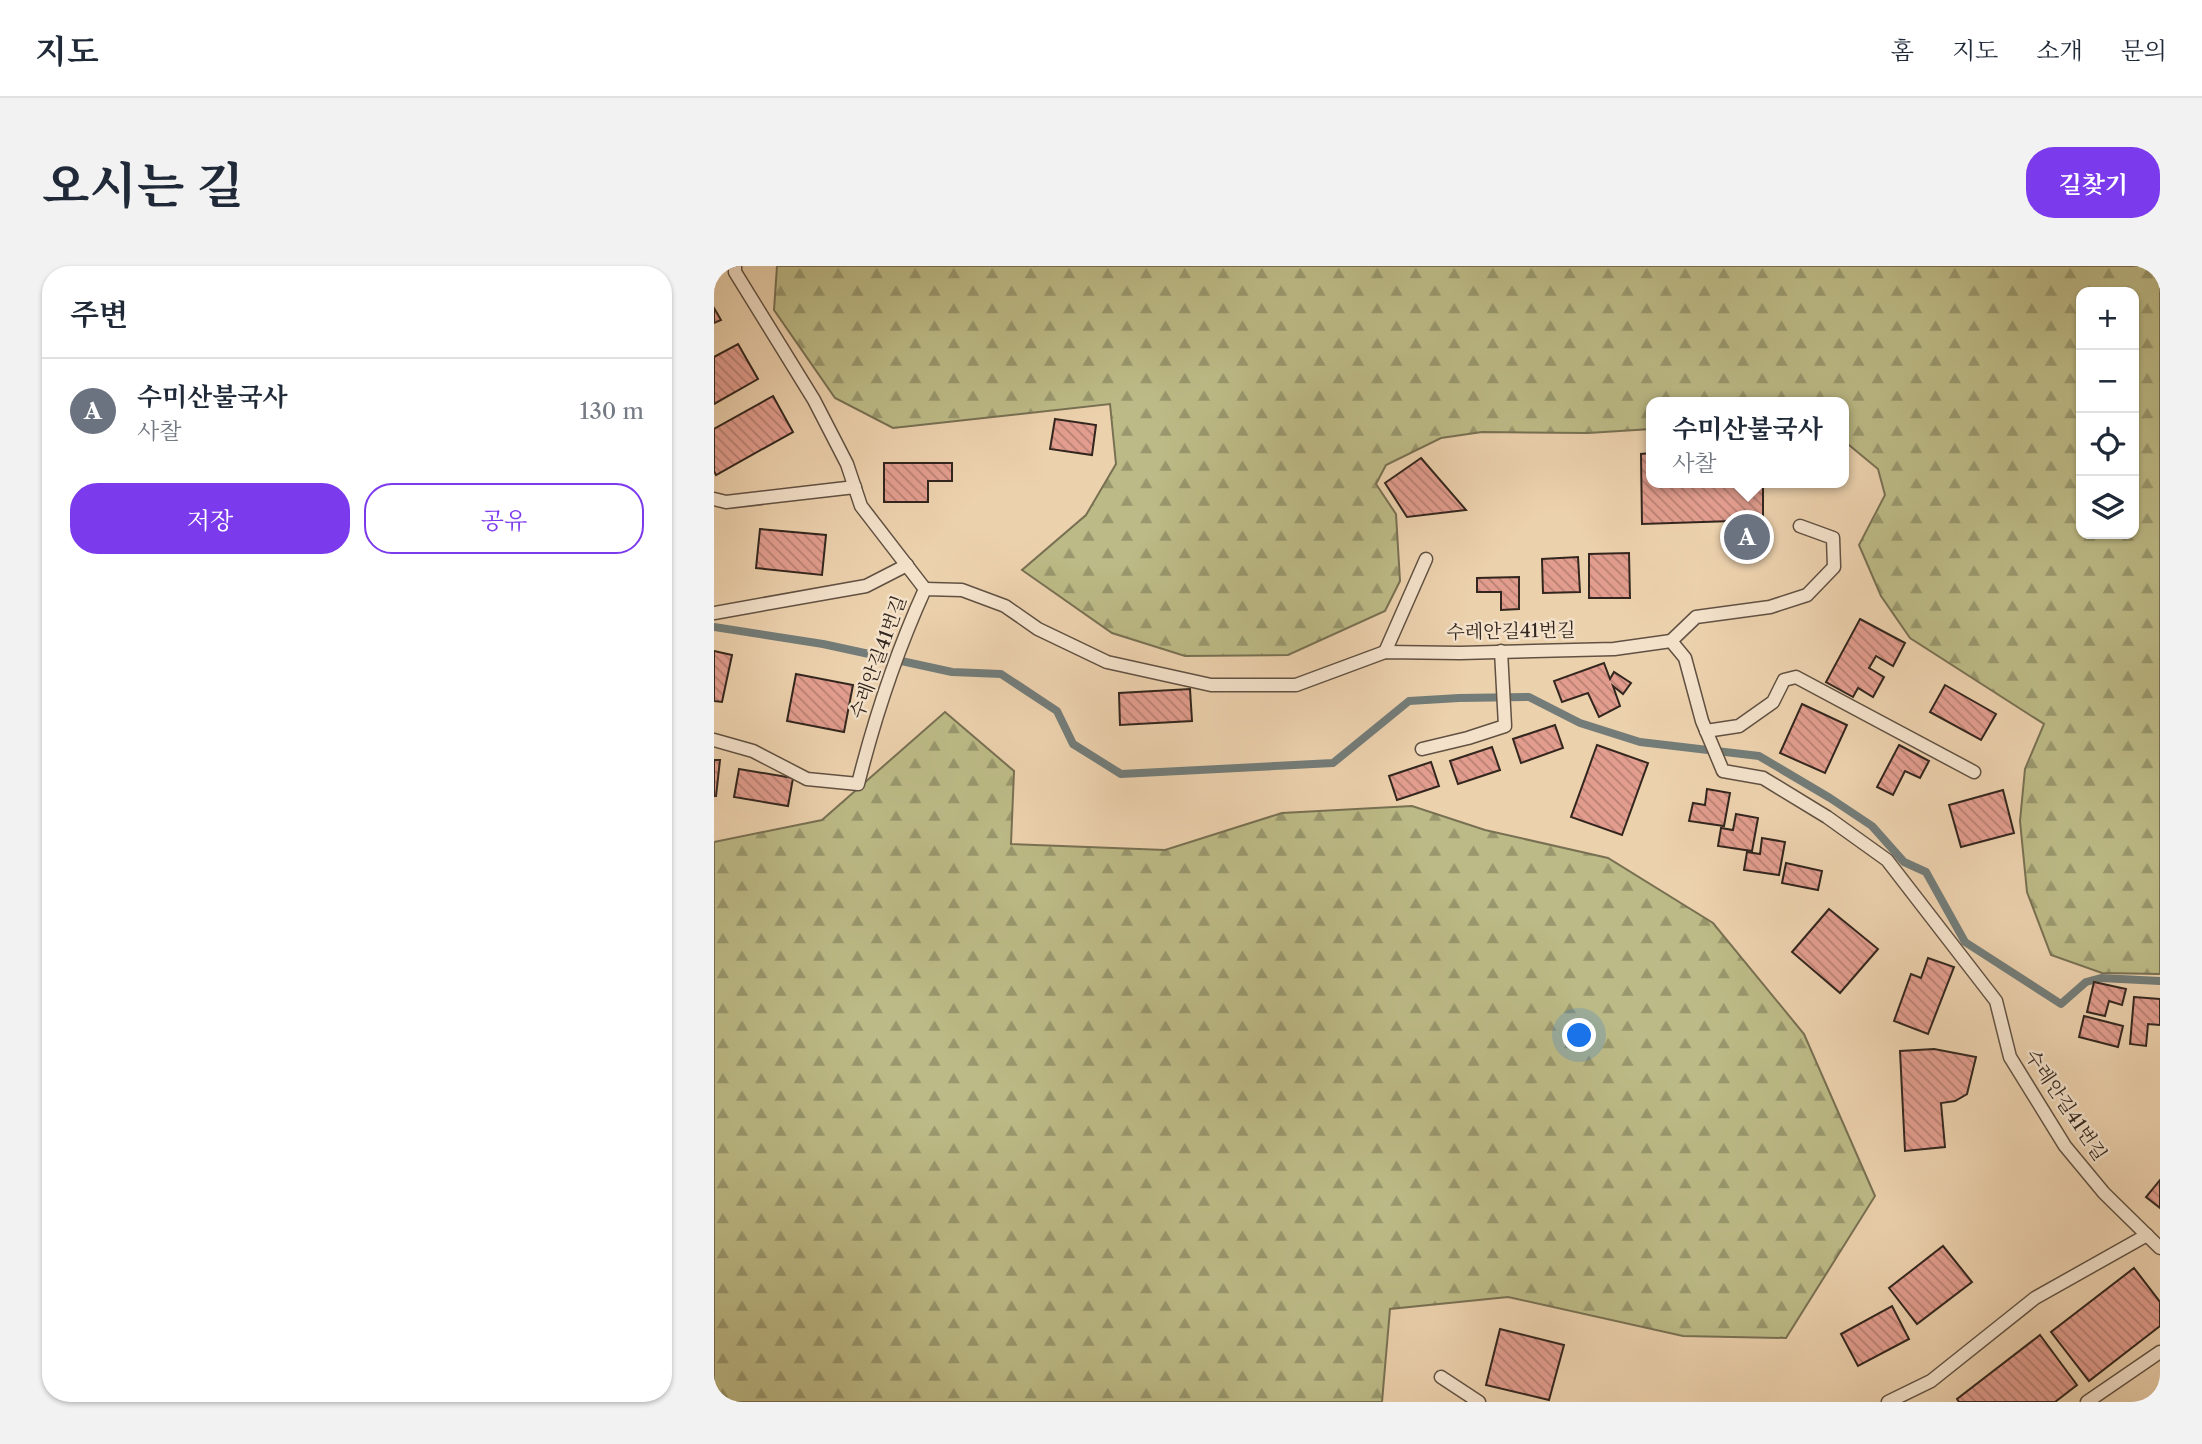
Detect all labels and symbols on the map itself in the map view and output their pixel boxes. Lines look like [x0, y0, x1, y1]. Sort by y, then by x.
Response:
pin: A [1724, 511, 1770, 563]
street label: 수레안길41번길 [845, 592, 911, 722]
street label: 수레안길41번길 [1446, 618, 1576, 644]
your location [1562, 1018, 1596, 1052]
street label: 수레안길41번길 [2020, 1045, 2112, 1165]

